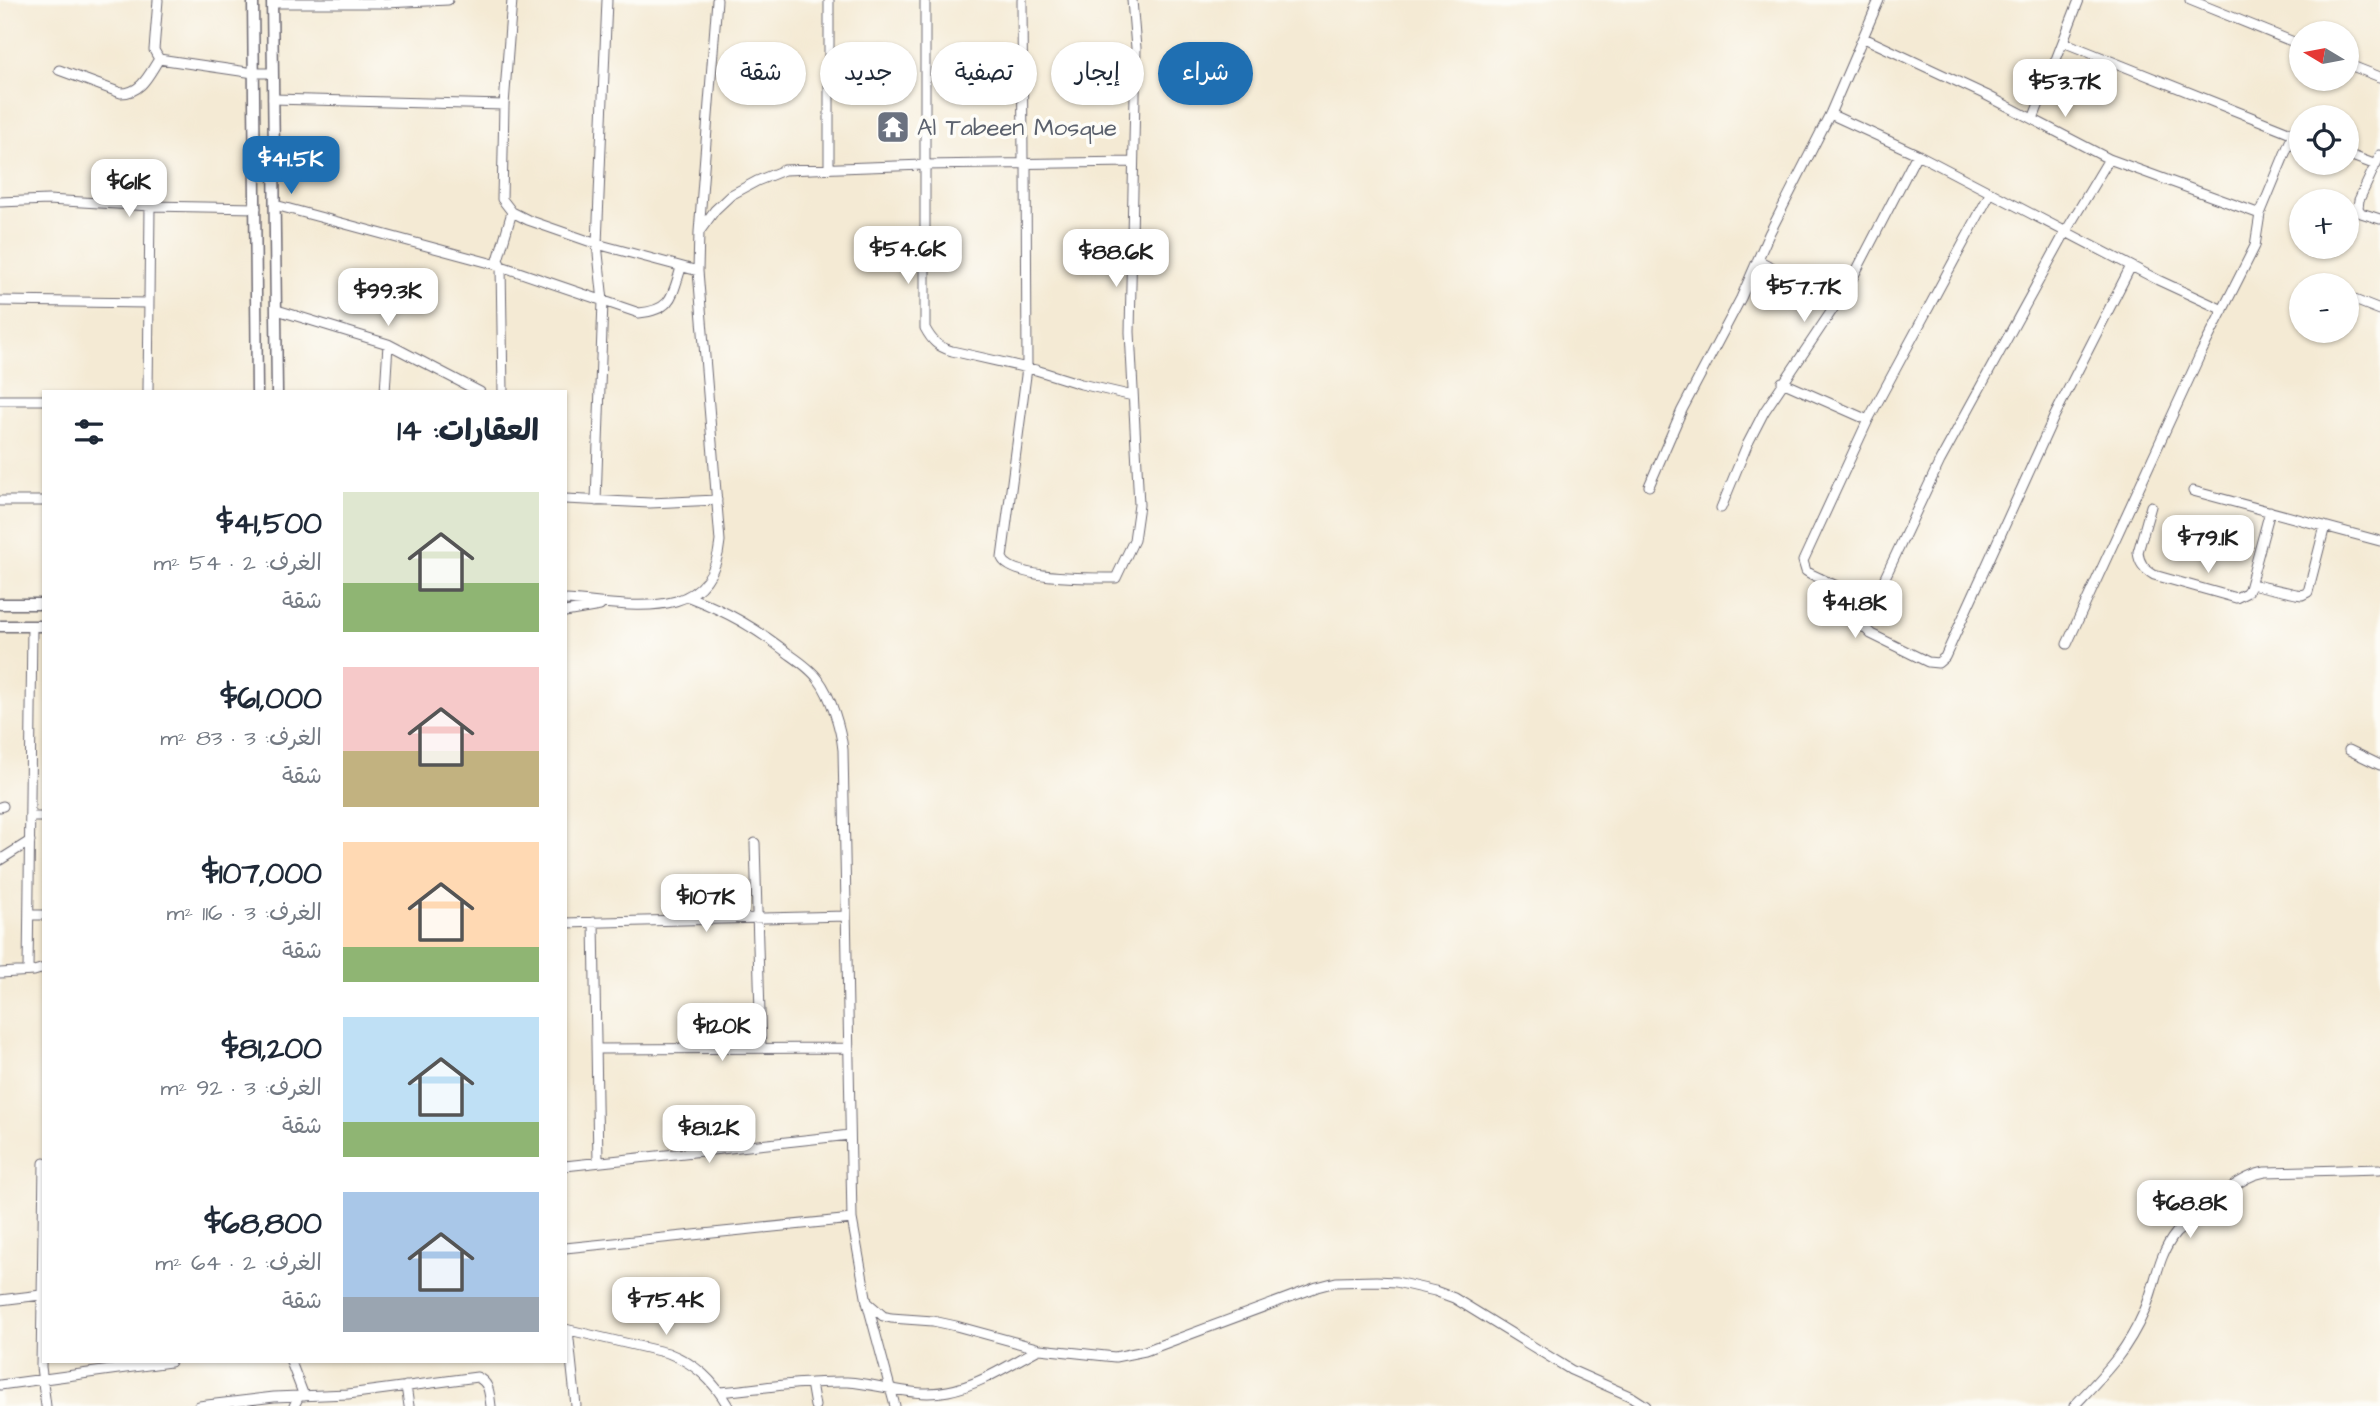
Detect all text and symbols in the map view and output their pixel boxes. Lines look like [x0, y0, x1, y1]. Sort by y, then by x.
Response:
north arrow [2289, 21, 2359, 91]
map controls [2289, 21, 2359, 343]
chip: شقة [716, 42, 806, 105]
chip: جديد [820, 42, 917, 105]
chip: تصفية [931, 42, 1037, 105]
chip: إيجار [1051, 42, 1144, 105]
chip: شراء [1158, 42, 1253, 105]
pin: $53.7K [2008, 60, 2122, 119]
text: $53.7K [2029, 66, 2101, 98]
button: locate [2289, 105, 2359, 175]
temple icon: Al Tabeen Mosque [874, 108, 912, 146]
place label: Al Tabeen Mosque [917, 111, 1117, 145]
pin: $41.5K [234, 136, 348, 196]
text: $41.5K [259, 143, 323, 175]
pin: $61K [88, 160, 170, 219]
text: $61K [107, 166, 151, 198]
button: + [2289, 189, 2359, 259]
pin: $54.6K [851, 226, 965, 286]
pin: $88.6K [1059, 230, 1173, 289]
text: $54.6K [870, 233, 946, 265]
text: $88.6K [1079, 236, 1153, 268]
pin: $57.7K [1747, 264, 1861, 324]
pin: $99.3K [331, 268, 445, 328]
text: $57.7K [1767, 271, 1841, 303]
button: − [2289, 273, 2359, 343]
text: $99.3K [354, 275, 422, 307]
text: العقارات: 14 [397, 410, 539, 452]
icon: filters [70, 413, 108, 451]
text: $41,500 [217, 503, 322, 545]
pin: $79.1K [2151, 516, 2265, 575]
icon: home [399, 520, 483, 604]
text: $79.1K [2178, 522, 2238, 554]
text: الغرف: 2 · 54 m² [153, 547, 322, 579]
pin: $41.8K [1798, 580, 1912, 640]
text: شقة [282, 585, 322, 617]
text: $41.8K [1823, 587, 1887, 619]
text: $61,000 [221, 678, 322, 720]
icon: home [399, 695, 483, 779]
text: الغرف: 3 · 83 m² [160, 722, 322, 754]
text: شقة [282, 760, 322, 792]
text: $107,000 [202, 853, 322, 895]
icon: home [399, 870, 483, 954]
pin: $107K [657, 874, 755, 934]
text: $107K [677, 881, 735, 913]
text: الغرف: 3 · 116 m² [166, 897, 322, 929]
text: شقة [282, 935, 322, 967]
pin: $120K [673, 1004, 771, 1063]
text: $120K [693, 1010, 751, 1042]
text: $81,200 [222, 1028, 322, 1070]
icon: home [399, 1045, 483, 1129]
text: الغرف: 3 · 92 m² [161, 1072, 322, 1104]
pin: $81.2K [652, 1106, 766, 1165]
text: شقة [282, 1110, 322, 1142]
text: $81.2K [679, 1112, 739, 1144]
pin: $68.8K [2133, 1180, 2247, 1240]
text: $68.8K [2153, 1187, 2227, 1219]
text: $68,800 [204, 1203, 322, 1245]
icon: home [399, 1220, 483, 1304]
text: الغرف: 2 · 64 m² [155, 1247, 322, 1279]
pin: $75.4K [609, 1278, 723, 1337]
text: $75.4K [628, 1284, 704, 1316]
text: شقة [282, 1285, 322, 1317]

